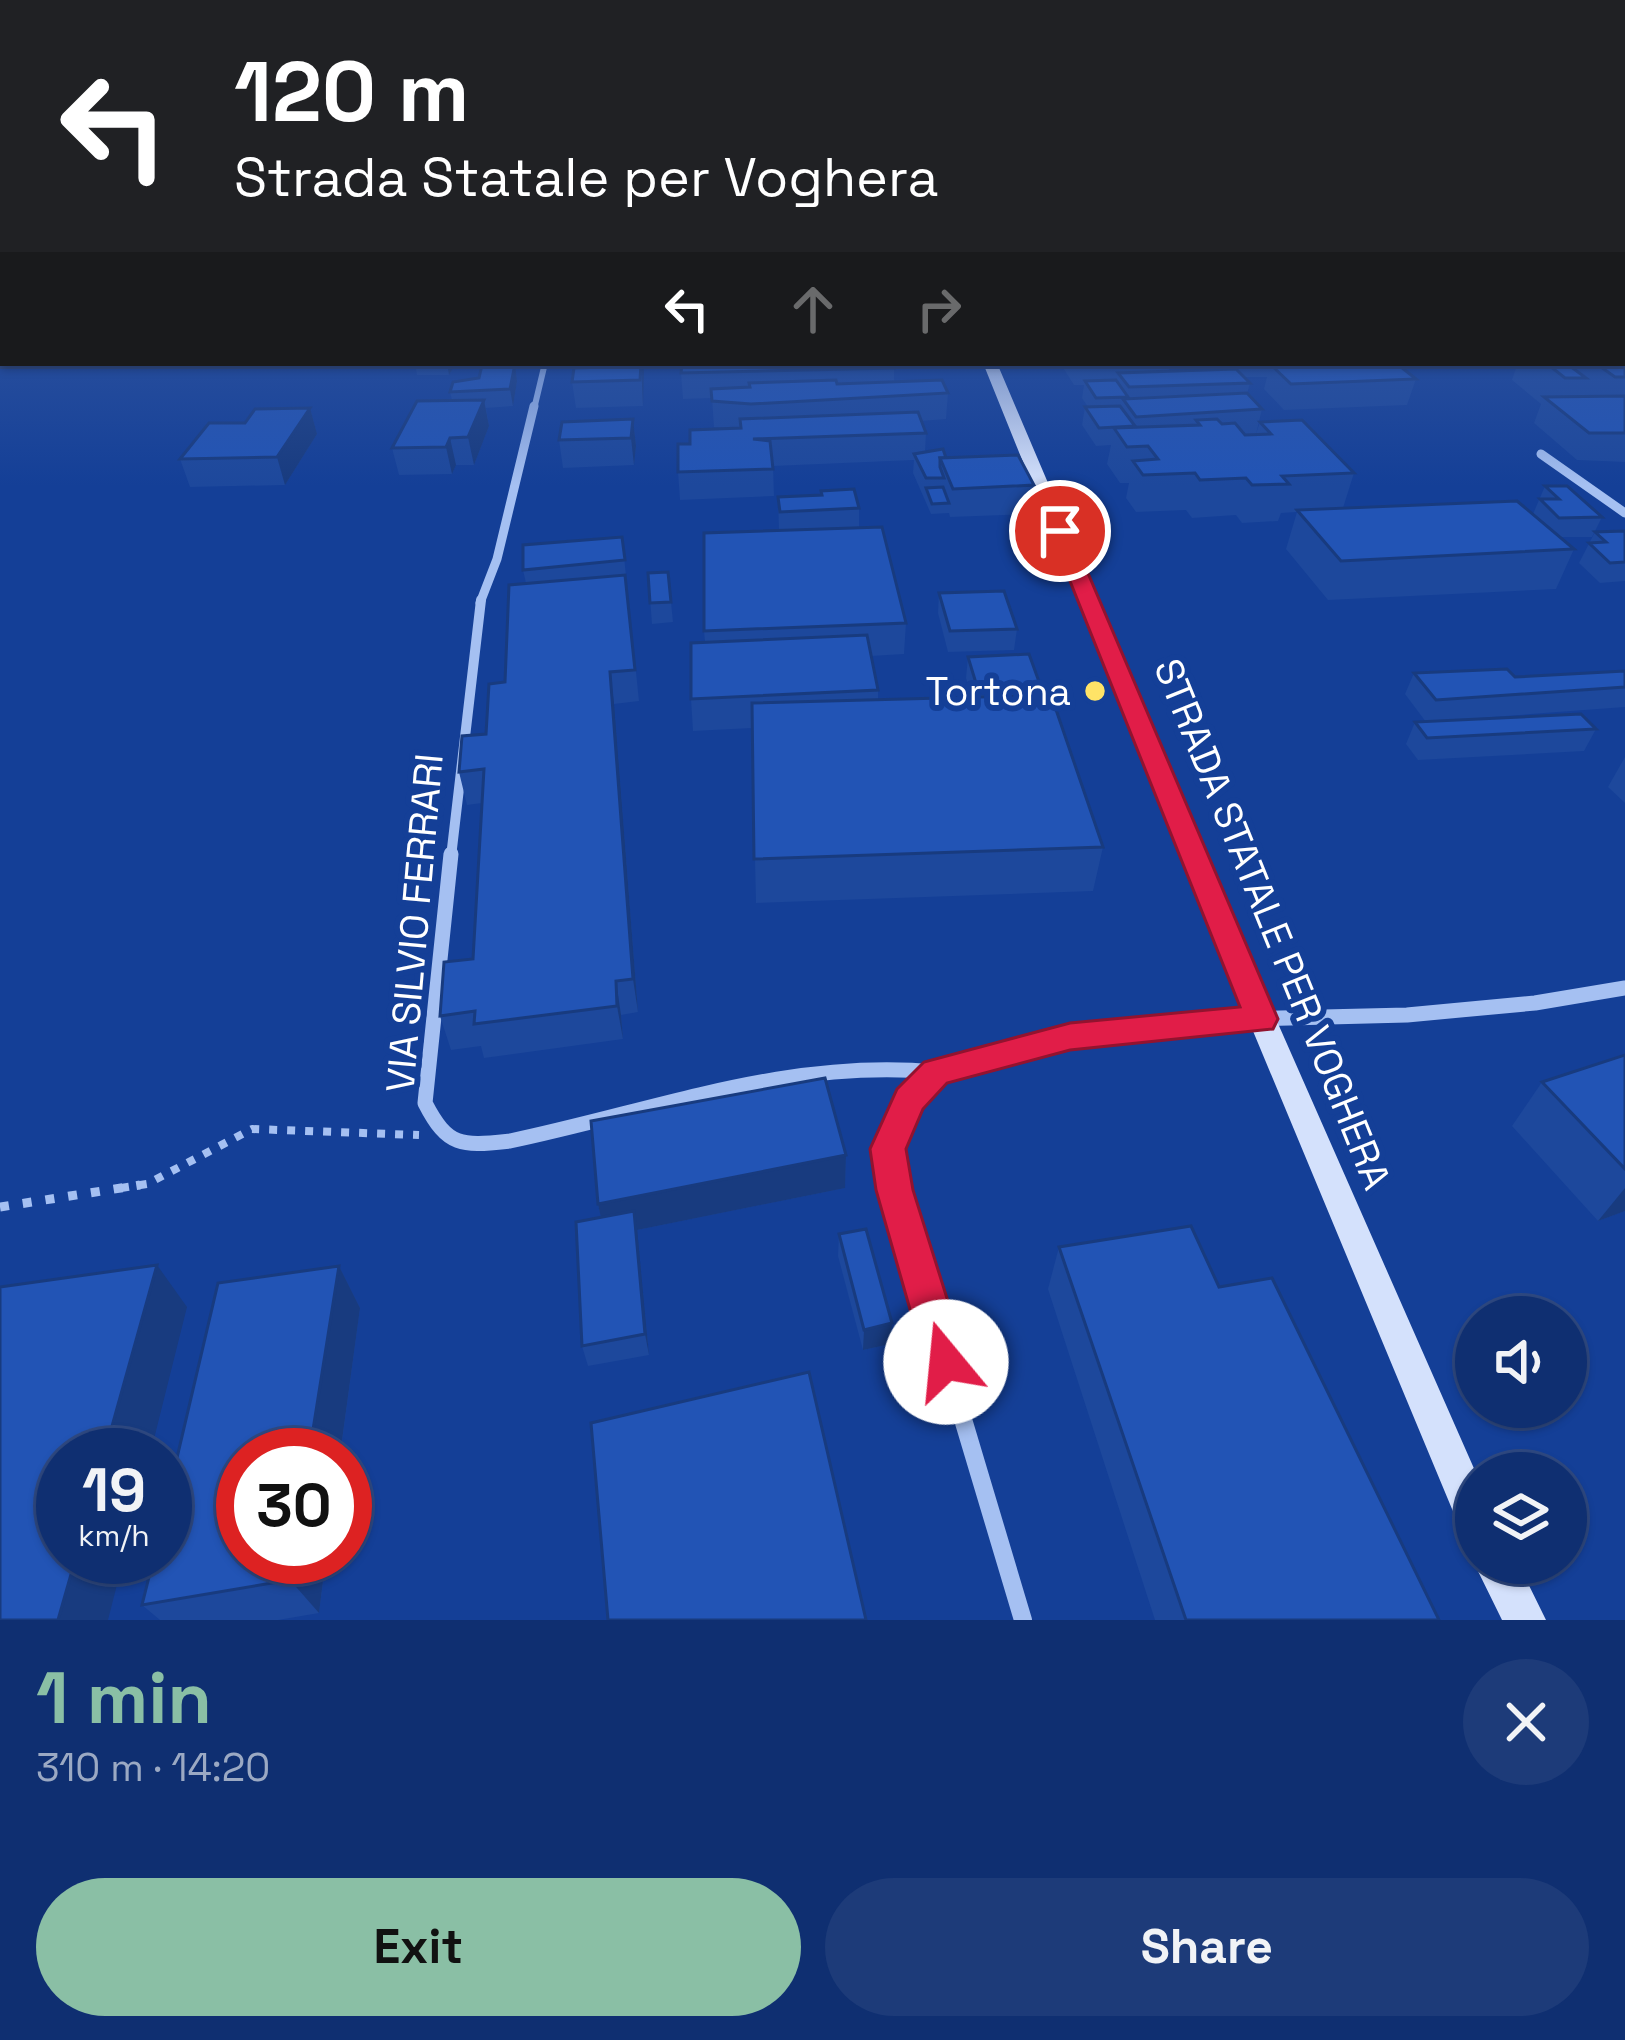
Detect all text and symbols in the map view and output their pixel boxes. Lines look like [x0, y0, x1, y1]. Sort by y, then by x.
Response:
text: 120 m [234, 38, 469, 146]
icon: left [36, 48, 192, 204]
text: Strada Statale per Voghera [234, 143, 939, 212]
icon: left [654, 276, 720, 342]
icon: ahead [780, 276, 846, 342]
icon: right [906, 276, 972, 342]
pin [1009, 480, 1111, 582]
icon: arrive [1027, 498, 1093, 564]
street label: STRADA STATALE PER VOGHERA [1143, 652, 1402, 1197]
place label: Tortona [926, 667, 1071, 716]
marker: Tortona [1082, 678, 1108, 704]
street label: VIA SILVIO FERRARI [375, 752, 454, 1095]
map controls [1455, 1296, 1587, 1584]
button: sound [1455, 1296, 1587, 1428]
position arrow [883, 1299, 1009, 1425]
speed limit sign: 30 [216, 1428, 372, 1584]
text: 19 [82, 1452, 146, 1529]
button: layers [1455, 1452, 1587, 1584]
text: km/h [78, 1516, 150, 1555]
text: 1 min [36, 1652, 212, 1744]
button: close [1463, 1659, 1589, 1785]
text: 310 m · 14:20 [36, 1743, 270, 1792]
button: Exit [36, 1878, 801, 2016]
button: Share [825, 1878, 1589, 2016]

